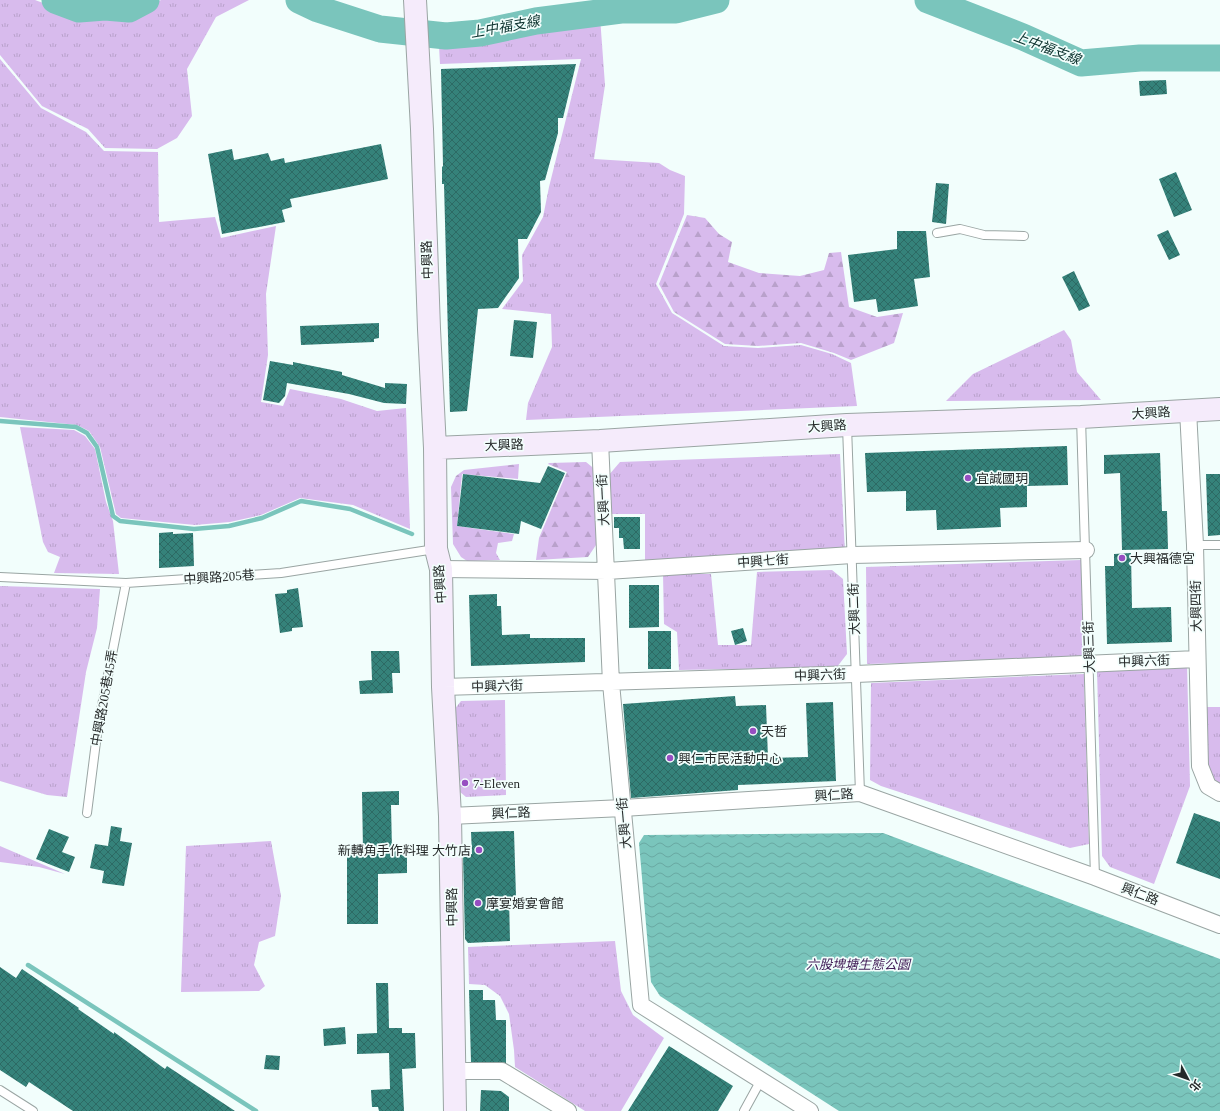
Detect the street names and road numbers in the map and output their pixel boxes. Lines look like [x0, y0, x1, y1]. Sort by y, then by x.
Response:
street label: 中興路 [419, 240, 435, 280]
street label: 大興路 [1131, 404, 1171, 422]
street label: 大興路 [807, 417, 847, 435]
street label: 大興路 [484, 437, 524, 453]
street label: 大興一街 [594, 474, 612, 526]
street label: 中興七街 [737, 552, 789, 570]
street label: 中興路 [431, 564, 449, 604]
street label: 中興路205巷 [183, 567, 255, 587]
street label: 大興四街 [1188, 580, 1204, 632]
street label: 大興二街 [846, 583, 862, 635]
street label: 大興三街 [1081, 621, 1097, 673]
street label: 中興路205巷45弄 [88, 649, 120, 747]
street label: 中興六街 [1118, 653, 1170, 669]
street label: 中興六街 [794, 667, 846, 683]
street label: 中興六街 [471, 678, 523, 694]
street label: 興仁路 [814, 786, 854, 804]
street label: 大興一街 [614, 796, 634, 850]
street label: 興仁路 [491, 804, 531, 822]
street label: 興仁路 [1119, 880, 1161, 908]
street label: 中興路 [444, 887, 460, 927]

